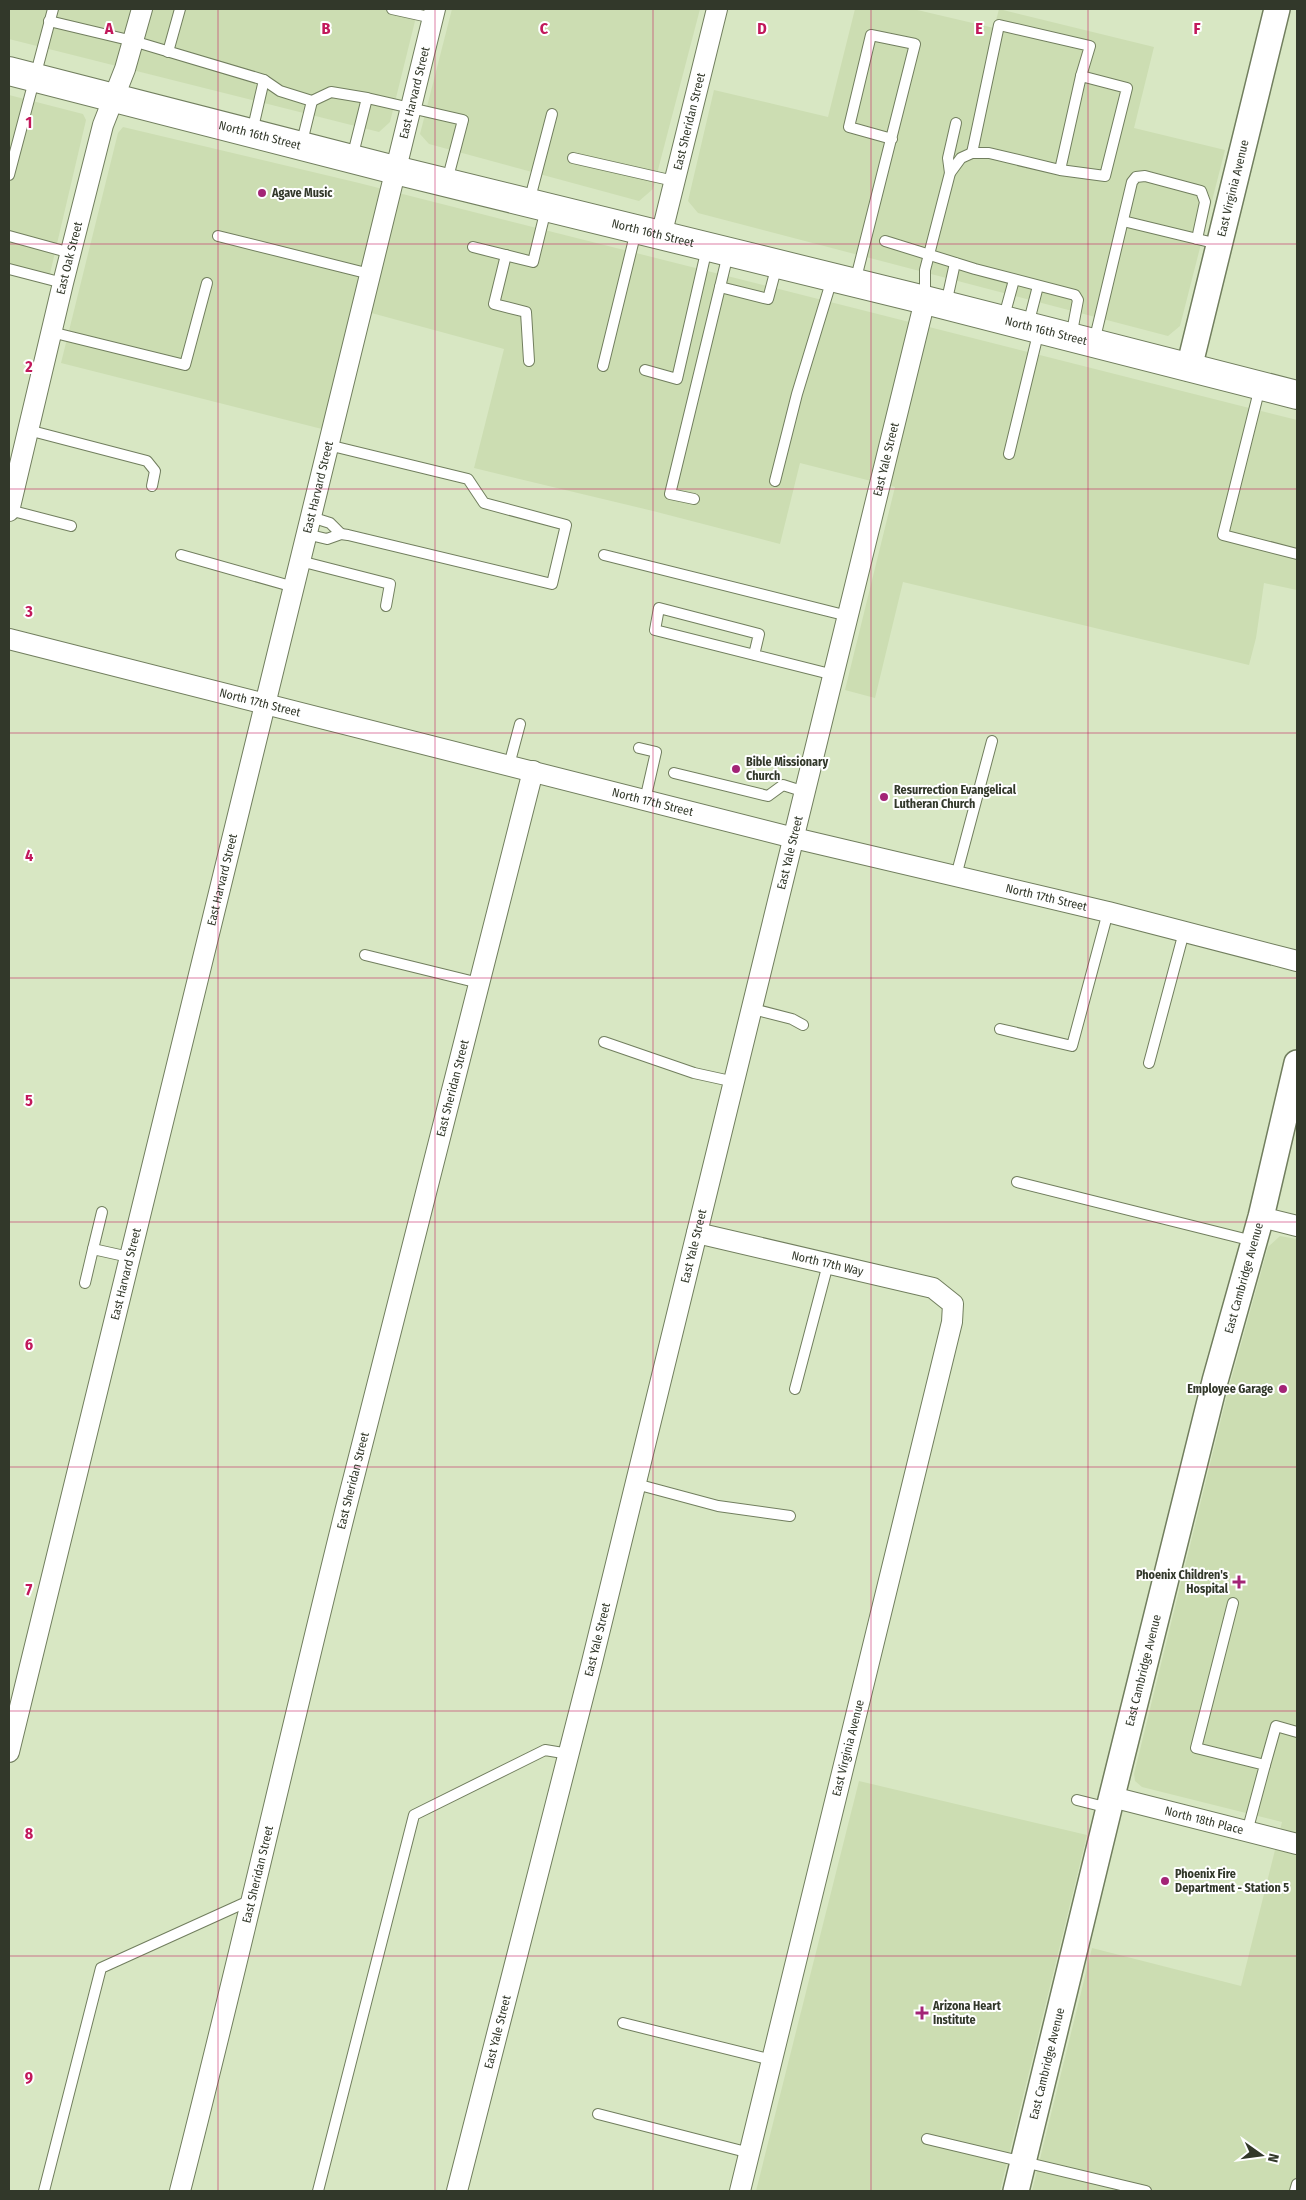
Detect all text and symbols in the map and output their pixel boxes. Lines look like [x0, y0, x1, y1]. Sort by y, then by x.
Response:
text: A [104, 19, 114, 38]
text: B [322, 19, 331, 38]
text: C [540, 19, 549, 38]
text: D [757, 19, 767, 38]
text: E [975, 19, 983, 38]
text: F [1193, 19, 1201, 38]
street label: East Harvard Street [397, 45, 433, 140]
street label: East Sheridan Street [671, 71, 708, 171]
text: 1 [26, 113, 32, 132]
street label: North 16th Street [217, 118, 302, 153]
street label: East Virginia Avenue [1214, 138, 1252, 238]
place label: Agave Music [271, 186, 333, 200]
marker: Agave Music [256, 187, 268, 199]
street label: North 16th Street [610, 216, 695, 250]
street label: East Oak Street [54, 220, 85, 296]
street label: North 16th Street [1003, 314, 1089, 348]
text: 2 [24, 357, 33, 376]
street label: East Yale Street [870, 421, 902, 498]
street label: East Harvard Street [300, 440, 336, 535]
text: 3 [24, 602, 33, 621]
street label: North 17th Street [218, 686, 302, 720]
place label: Bible Missionary Church [746, 755, 828, 783]
marker: Bible Missionary Church [730, 763, 742, 775]
place label: Resurrection Evangelical Lutheran Church [894, 783, 1017, 811]
street label: North 17th Street [611, 785, 695, 819]
marker: Resurrection Evangelical Lutheran Church [878, 791, 890, 803]
street label: East Yale Street [774, 814, 806, 891]
street label: East Harvard Street [204, 832, 240, 927]
text: 4 [25, 846, 33, 865]
street label: North 17th Street [1004, 881, 1088, 914]
street label: East Sheridan Street [433, 1038, 472, 1138]
text: 5 [25, 1091, 33, 1110]
street label: East Yale Street [678, 1208, 709, 1284]
street label: East Cambridge Avenue [1222, 1221, 1266, 1335]
street label: East Harvard Street [108, 1227, 144, 1322]
street label: North 17th Way [790, 1248, 865, 1279]
text: 6 [25, 1335, 33, 1354]
place label: Employee Garage [1187, 1382, 1273, 1396]
marker: Employee Garage [1277, 1383, 1289, 1395]
street label: East Sheridan Street [334, 1431, 372, 1531]
place label: Phoenix Children's Hospital [1136, 1568, 1229, 1596]
marker: Phoenix Children's Hospital [1232, 1575, 1246, 1589]
text: 7 [26, 1580, 33, 1599]
street label: East Yale Street [582, 1601, 613, 1678]
street label: East Cambridge Avenue [1123, 1613, 1164, 1728]
street label: East Virginia Avenue [829, 1698, 867, 1798]
street label: North 18th Place [1163, 1804, 1245, 1837]
text: 8 [25, 1824, 34, 1843]
street label: East Sheridan Street [239, 1824, 276, 1925]
place label: Phoenix Fire Department - Station 5 [1175, 1867, 1289, 1895]
marker: Phoenix Fire Department - Station 5 [1159, 1875, 1171, 1887]
street label: East Yale Street [481, 1994, 514, 2070]
place label: Arizona Heart Institute [932, 1999, 1002, 2027]
marker: Arizona Heart Institute [915, 2006, 929, 2020]
street label: East Cambridge Avenue [1027, 2006, 1067, 2121]
text: 9 [25, 2068, 33, 2087]
north arrow [1236, 2130, 1286, 2180]
text: N [1264, 2152, 1282, 2164]

